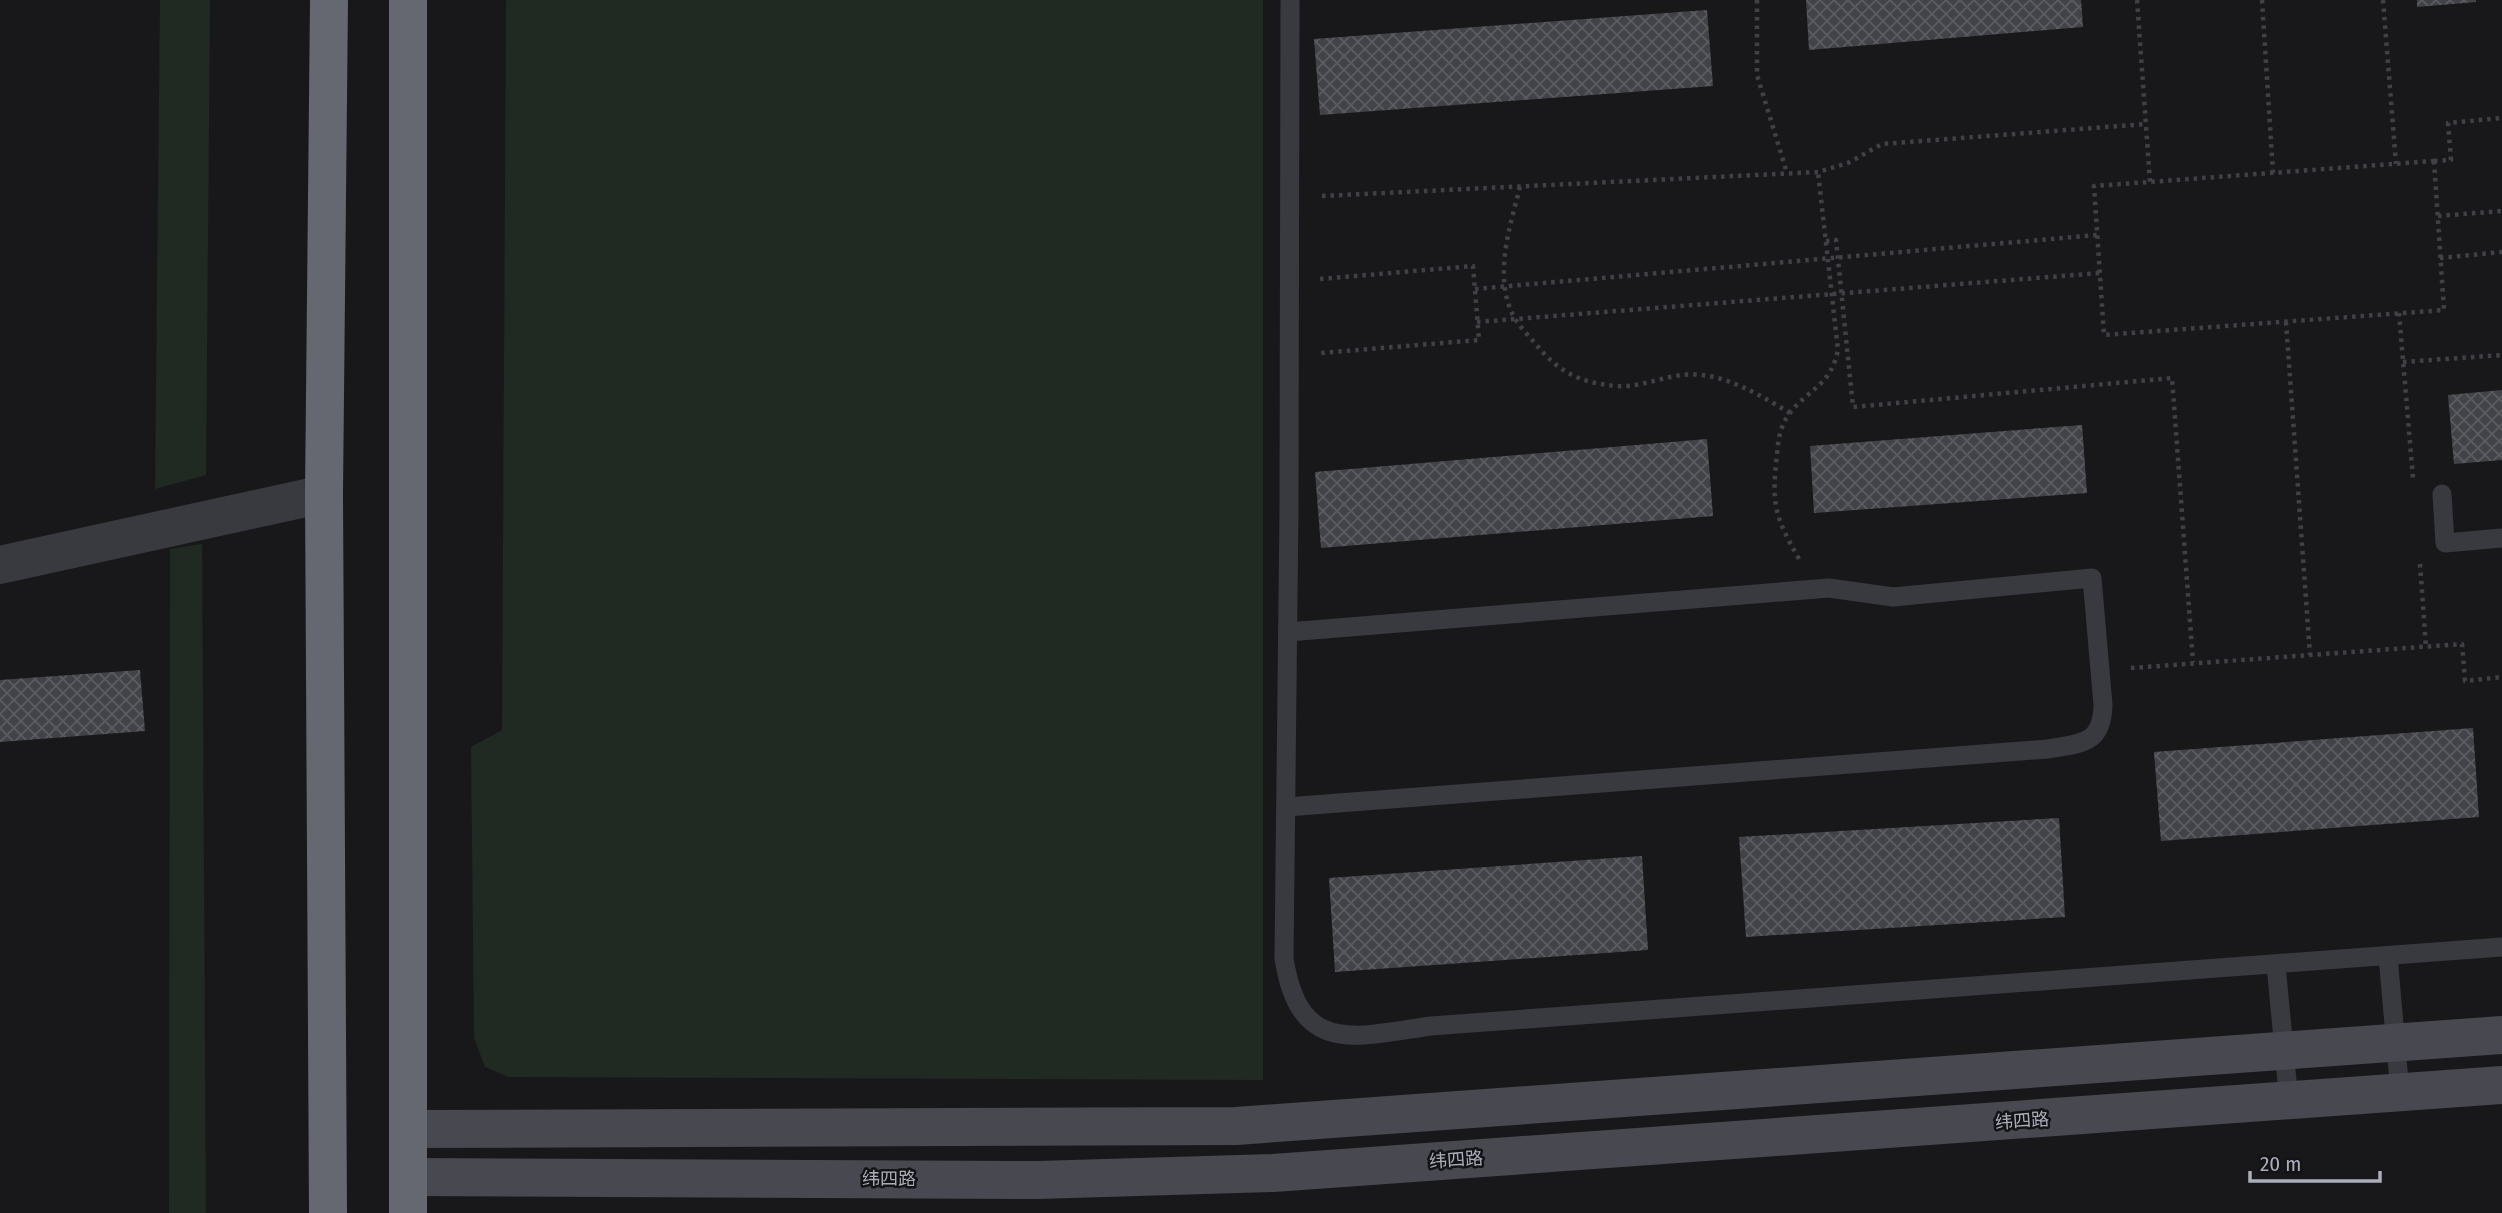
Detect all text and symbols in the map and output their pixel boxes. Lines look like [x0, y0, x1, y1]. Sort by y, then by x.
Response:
street label: 纬四路 [1994, 1108, 2050, 1134]
scale bar [2250, 1140, 2380, 1184]
street label: 纬四路 [1428, 1147, 1484, 1173]
text: 20 m [2260, 1151, 2301, 1177]
street label: 纬四路 [862, 1168, 916, 1190]

